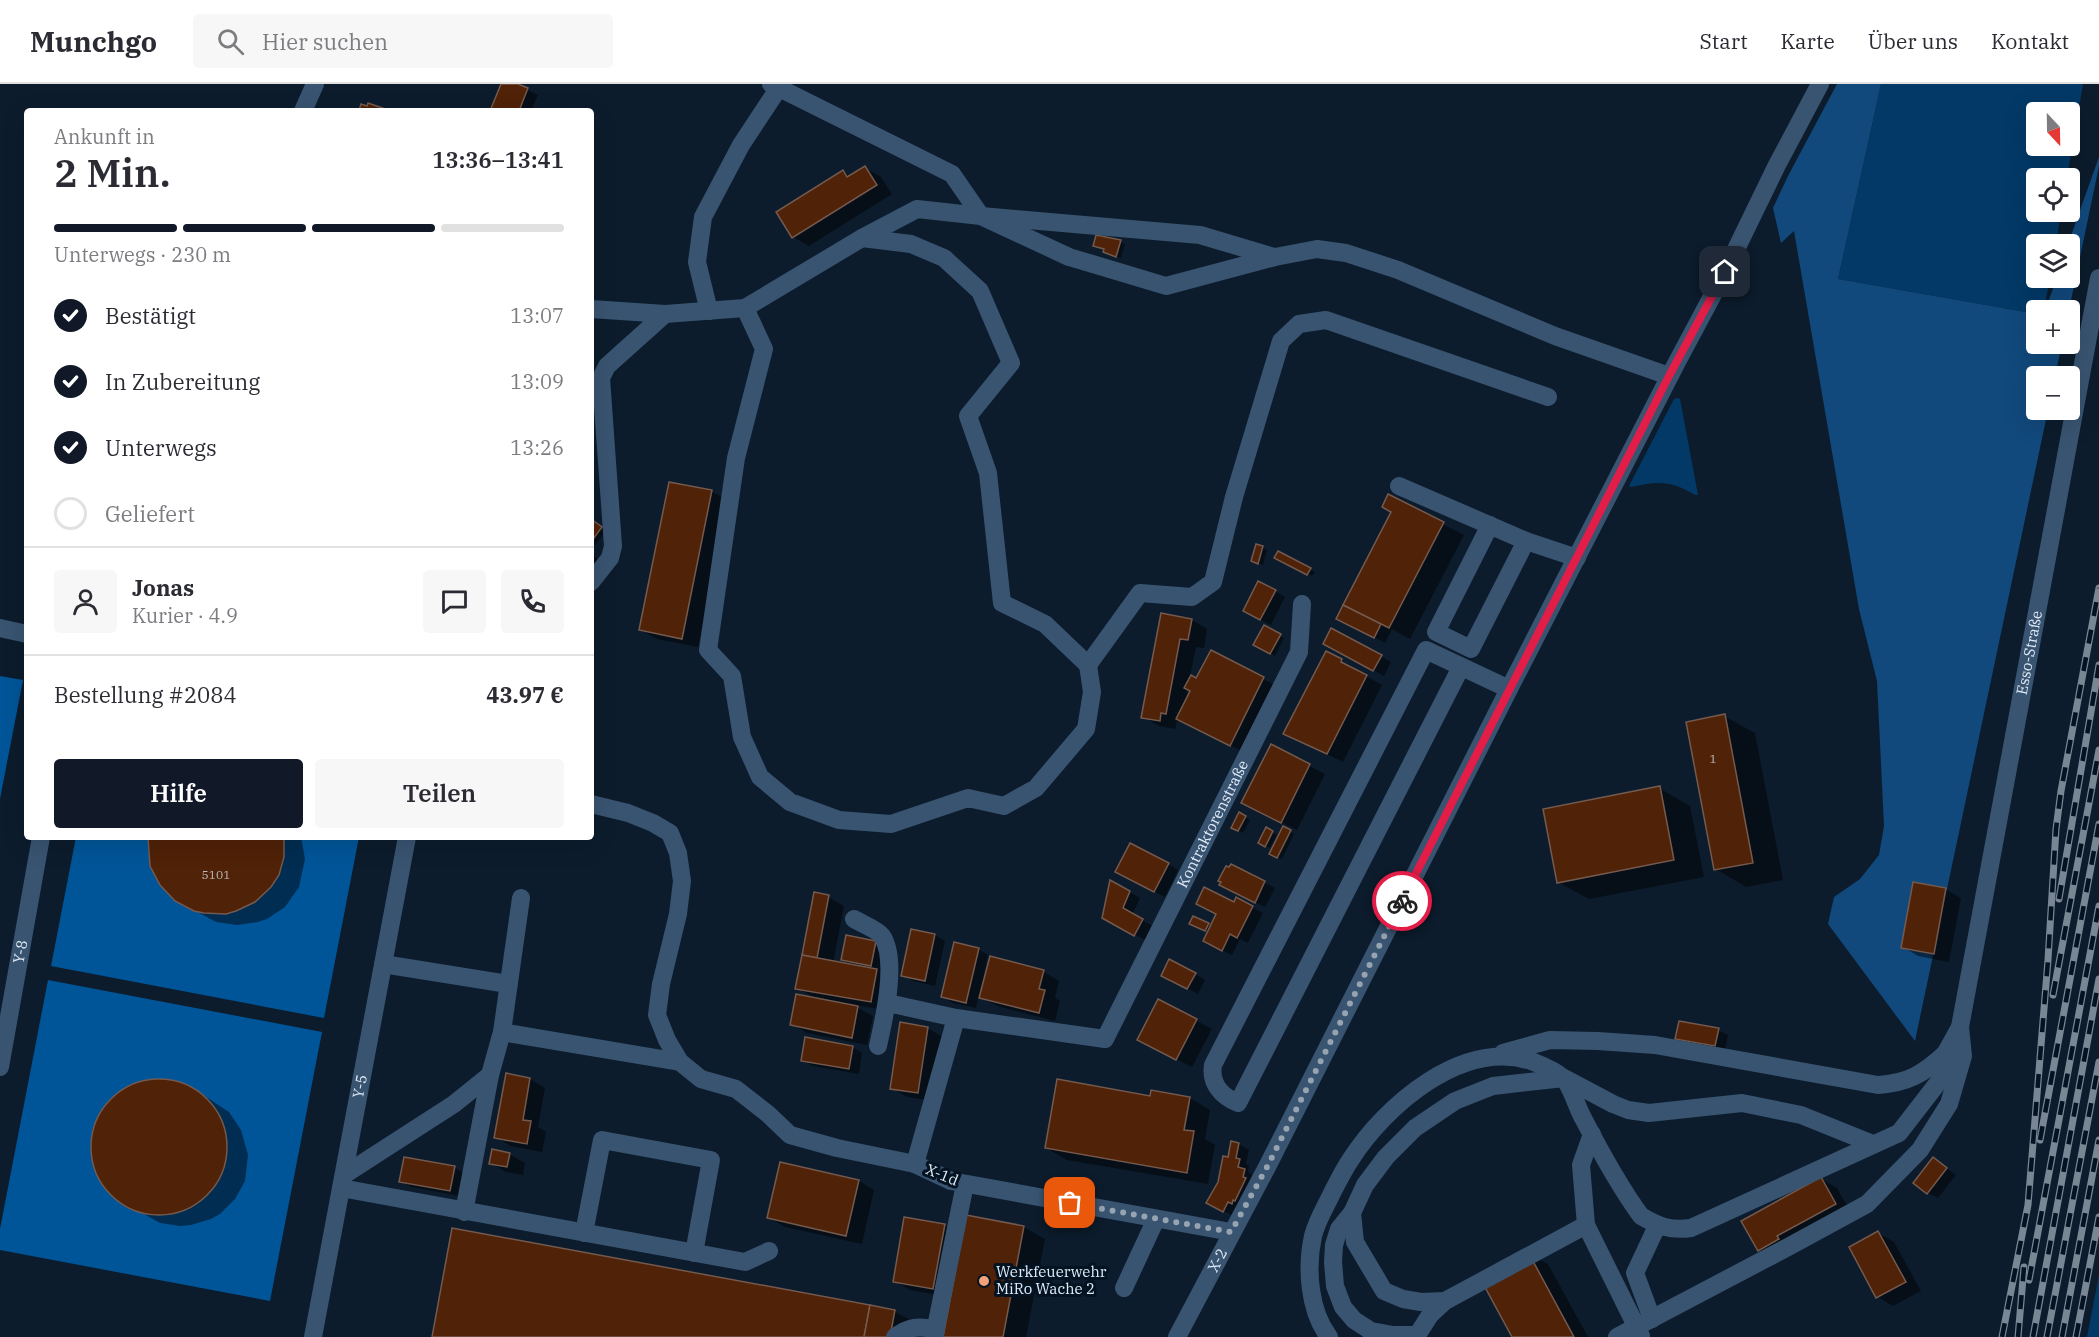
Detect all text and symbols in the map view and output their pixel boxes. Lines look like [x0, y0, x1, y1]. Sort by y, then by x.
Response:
search box [193, 14, 613, 68]
text: Munchgo [30, 23, 157, 60]
icon: search [214, 25, 247, 58]
text: Hier suchen [262, 27, 388, 56]
text: Start [1699, 27, 1748, 55]
text: Karte [1781, 27, 1835, 55]
text: Über uns [1868, 27, 1958, 55]
text: Kontakt [1991, 27, 2069, 55]
north arrow [2026, 102, 2080, 156]
map controls [2026, 102, 2080, 420]
text: Ankunft in [54, 123, 155, 150]
text: 13:36–13:41 [432, 145, 564, 174]
text: 2 Min. [54, 147, 171, 198]
button: locate [2026, 168, 2080, 222]
button: layers [2026, 234, 2080, 288]
text: Unterwegs · 230 m [54, 241, 231, 268]
pin [1699, 246, 1750, 297]
icon: home [1708, 255, 1741, 288]
icon: check [54, 299, 87, 332]
button: + [2026, 300, 2080, 354]
text: Bestätigt [105, 301, 196, 330]
text: 13:07 [510, 302, 564, 329]
icon: check [54, 365, 87, 398]
button: − [2026, 366, 2080, 420]
text: In Zubereitung [105, 367, 260, 396]
text: 13:09 [510, 368, 564, 395]
icon: check [54, 431, 87, 464]
text: Unterwegs [105, 433, 217, 462]
text: 13:26 [510, 434, 564, 461]
text: Geliefert [105, 499, 195, 528]
button: person [54, 570, 117, 633]
button: chat [423, 570, 486, 633]
button: phone [501, 570, 564, 633]
text: Jonas [132, 573, 194, 602]
text: Kurier · 4.9 [132, 602, 238, 629]
street label: Esso-Straße [2012, 609, 2046, 696]
text: Bestellung #2084 [54, 680, 237, 709]
text: 43.97 € [486, 680, 564, 709]
house number: 1 [1709, 751, 1717, 766]
street label: Kontraktorenstraße [1172, 757, 1252, 891]
button: Hilfe [54, 759, 303, 828]
button: Teilen [315, 759, 564, 828]
house number: 5101 [202, 867, 230, 882]
courier [1372, 871, 1432, 931]
icon: bike [1386, 885, 1419, 918]
street label: Y-8 [9, 938, 31, 965]
street label: Y-5 [348, 1073, 371, 1100]
street label: X-1d [923, 1159, 961, 1190]
pin [1044, 1177, 1095, 1228]
icon: bag [1053, 1186, 1086, 1219]
street label: X-2 [1203, 1245, 1231, 1275]
place label: Werkfeuerwehr MiRo Wache 2 [996, 1262, 1107, 1298]
marker: Werkfeuerwehr MiRo Wache 2 [977, 1274, 991, 1288]

